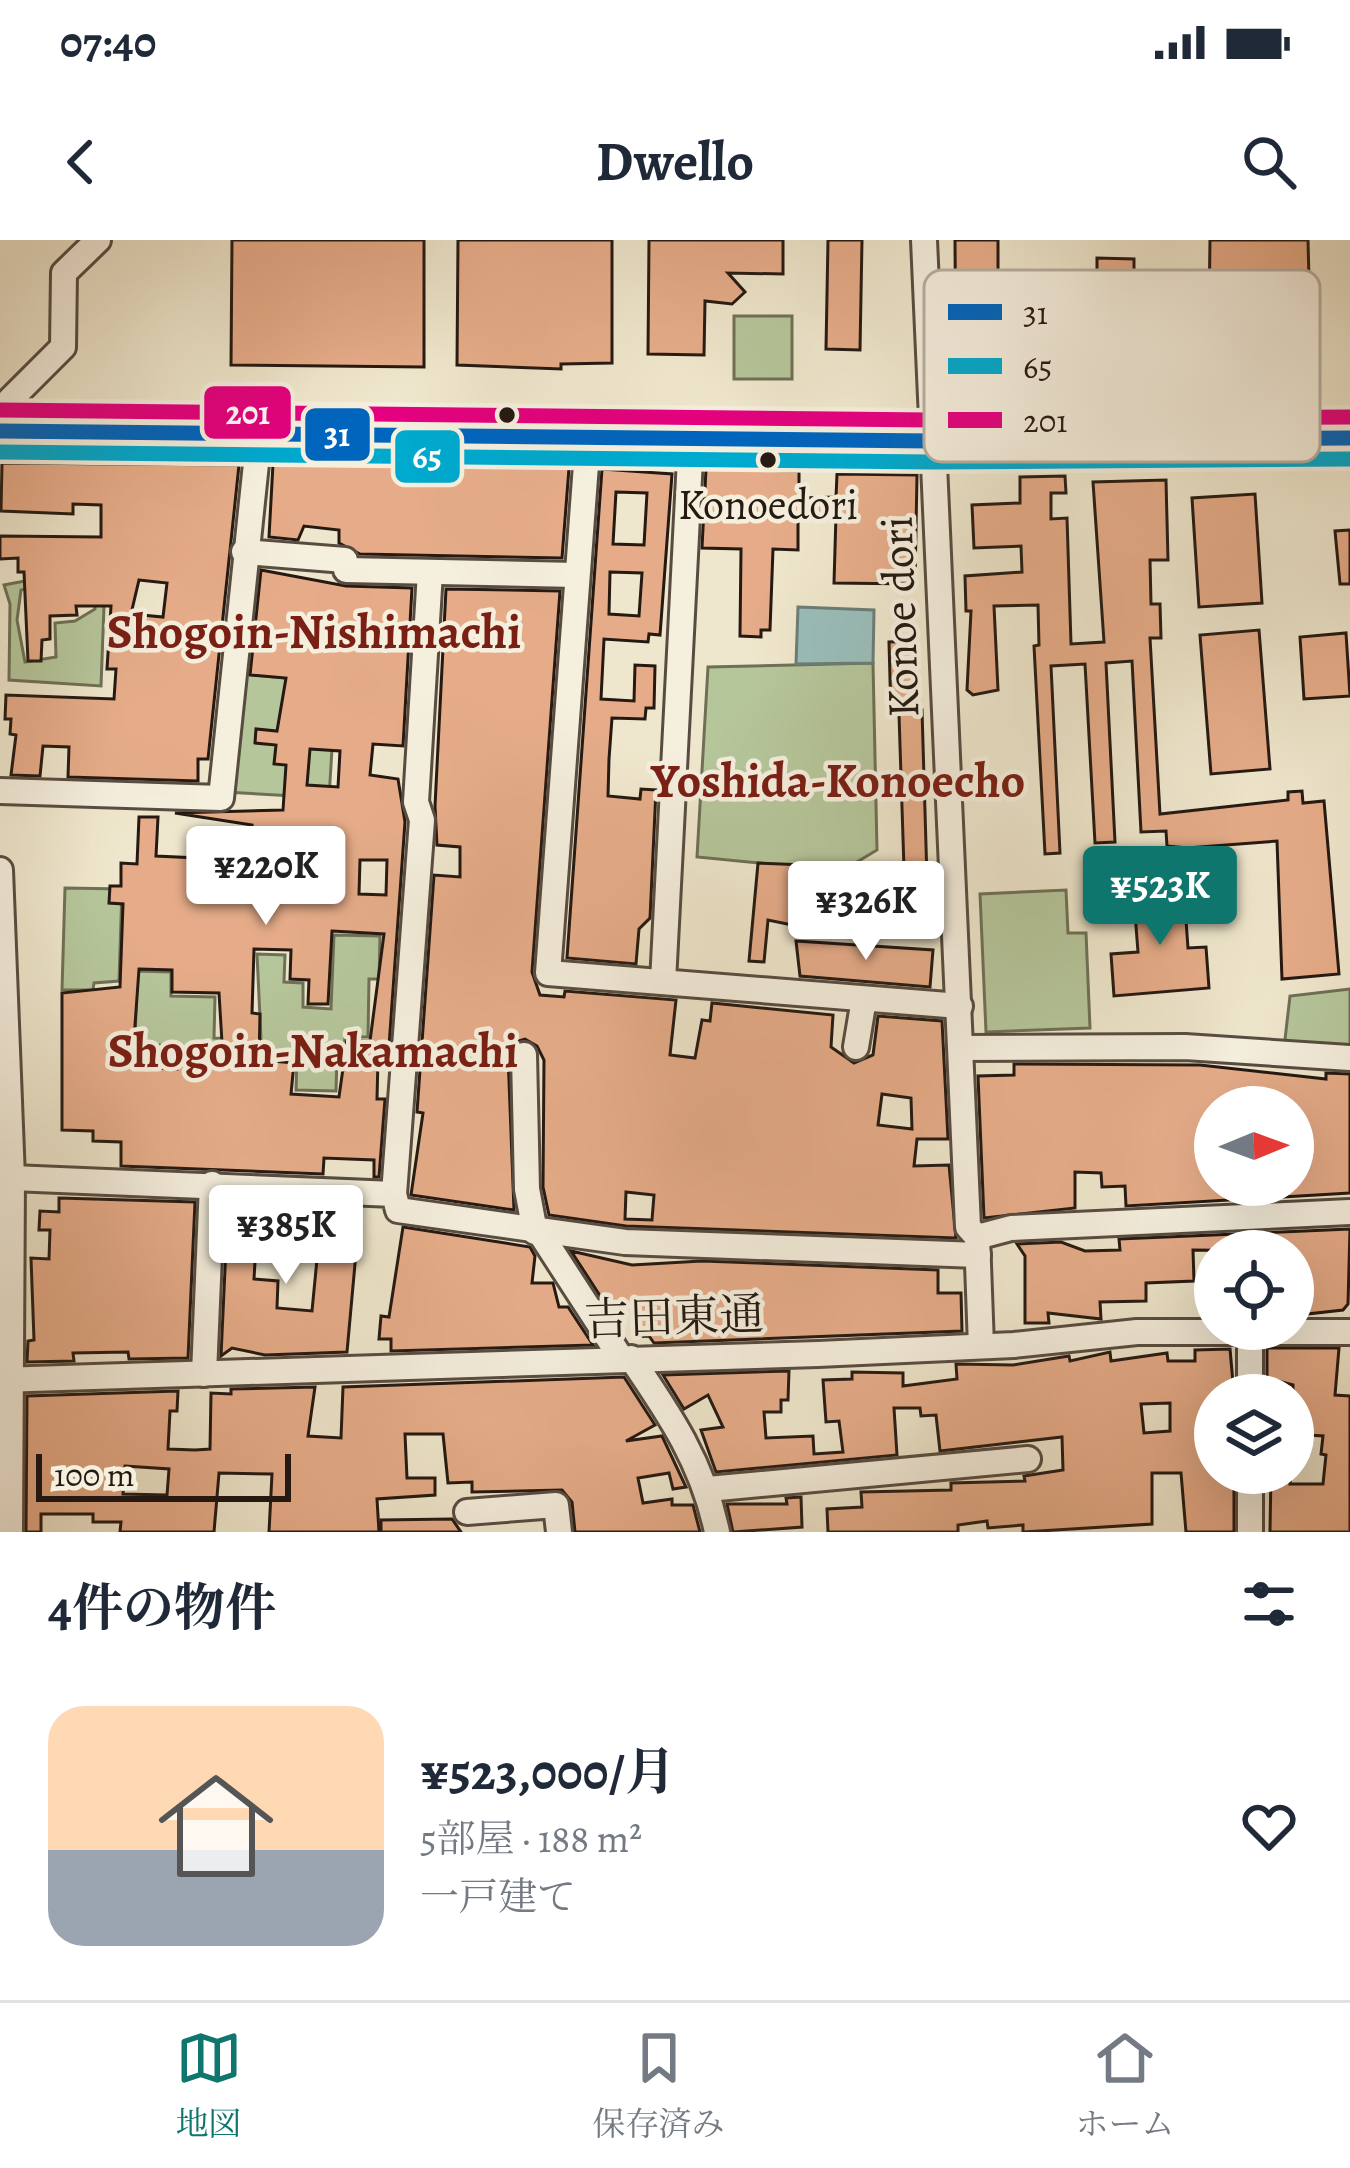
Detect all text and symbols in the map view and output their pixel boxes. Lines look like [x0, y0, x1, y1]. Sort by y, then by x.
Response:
text: 07:40 [60, 11, 156, 73]
text: Dwello [596, 125, 754, 199]
icon: back [48, 129, 114, 195]
icon: search [1236, 129, 1302, 195]
legend [924, 270, 1320, 462]
text: 31 [1023, 290, 1048, 335]
text: 65 [1023, 344, 1052, 389]
line badge: 201 [202, 384, 293, 441]
text: 201 [226, 390, 270, 435]
text: 201 [1023, 398, 1068, 443]
unlabelled marker [496, 404, 518, 426]
line badge: 31 [303, 406, 372, 463]
text: 31 [324, 412, 350, 457]
line badge: 65 [393, 428, 462, 485]
text: 65 [412, 434, 442, 479]
marker: Konoedori [757, 449, 779, 471]
place label: Konoedori [678, 476, 858, 533]
street label: Konoe dori [865, 515, 935, 719]
district label: Shogoin-Nishimachi [107, 599, 521, 665]
district label: Yoshida-Konoecho [650, 748, 1025, 814]
pin: ¥220K [182, 826, 350, 928]
text: ¥220K [213, 838, 319, 891]
pin: ¥523K [1076, 846, 1244, 948]
text: ¥523K [1110, 858, 1210, 911]
pin: ¥326K [782, 861, 950, 963]
text: ¥326K [815, 873, 917, 926]
district label: Shogoin-Nakamachi [108, 1018, 518, 1084]
north arrow [1194, 1086, 1314, 1206]
map controls [1194, 1086, 1314, 1494]
pin: ¥385K [202, 1185, 370, 1287]
text: ¥385K [236, 1197, 336, 1250]
button: locate [1194, 1230, 1314, 1350]
street label: 吉田東通 [583, 1283, 765, 1351]
button: layers [1194, 1374, 1314, 1494]
scale bar [36, 1448, 291, 1501]
text: 100 m [54, 1452, 134, 1497]
icon: filters [1236, 1571, 1302, 1637]
text: 4件の物件 [48, 1573, 276, 1643]
text: ¥523,000/月 [420, 1737, 676, 1807]
icon: home [144, 1754, 288, 1898]
icon: heart [1236, 1793, 1302, 1859]
text: 5部屋 · 188 m² [420, 1812, 642, 1865]
text: 一戸建て [420, 1870, 576, 1923]
tab: 地図 [176, 2025, 242, 2146]
tab: 保存済み [593, 2025, 725, 2146]
tab: ホーム [1076, 2025, 1175, 2146]

